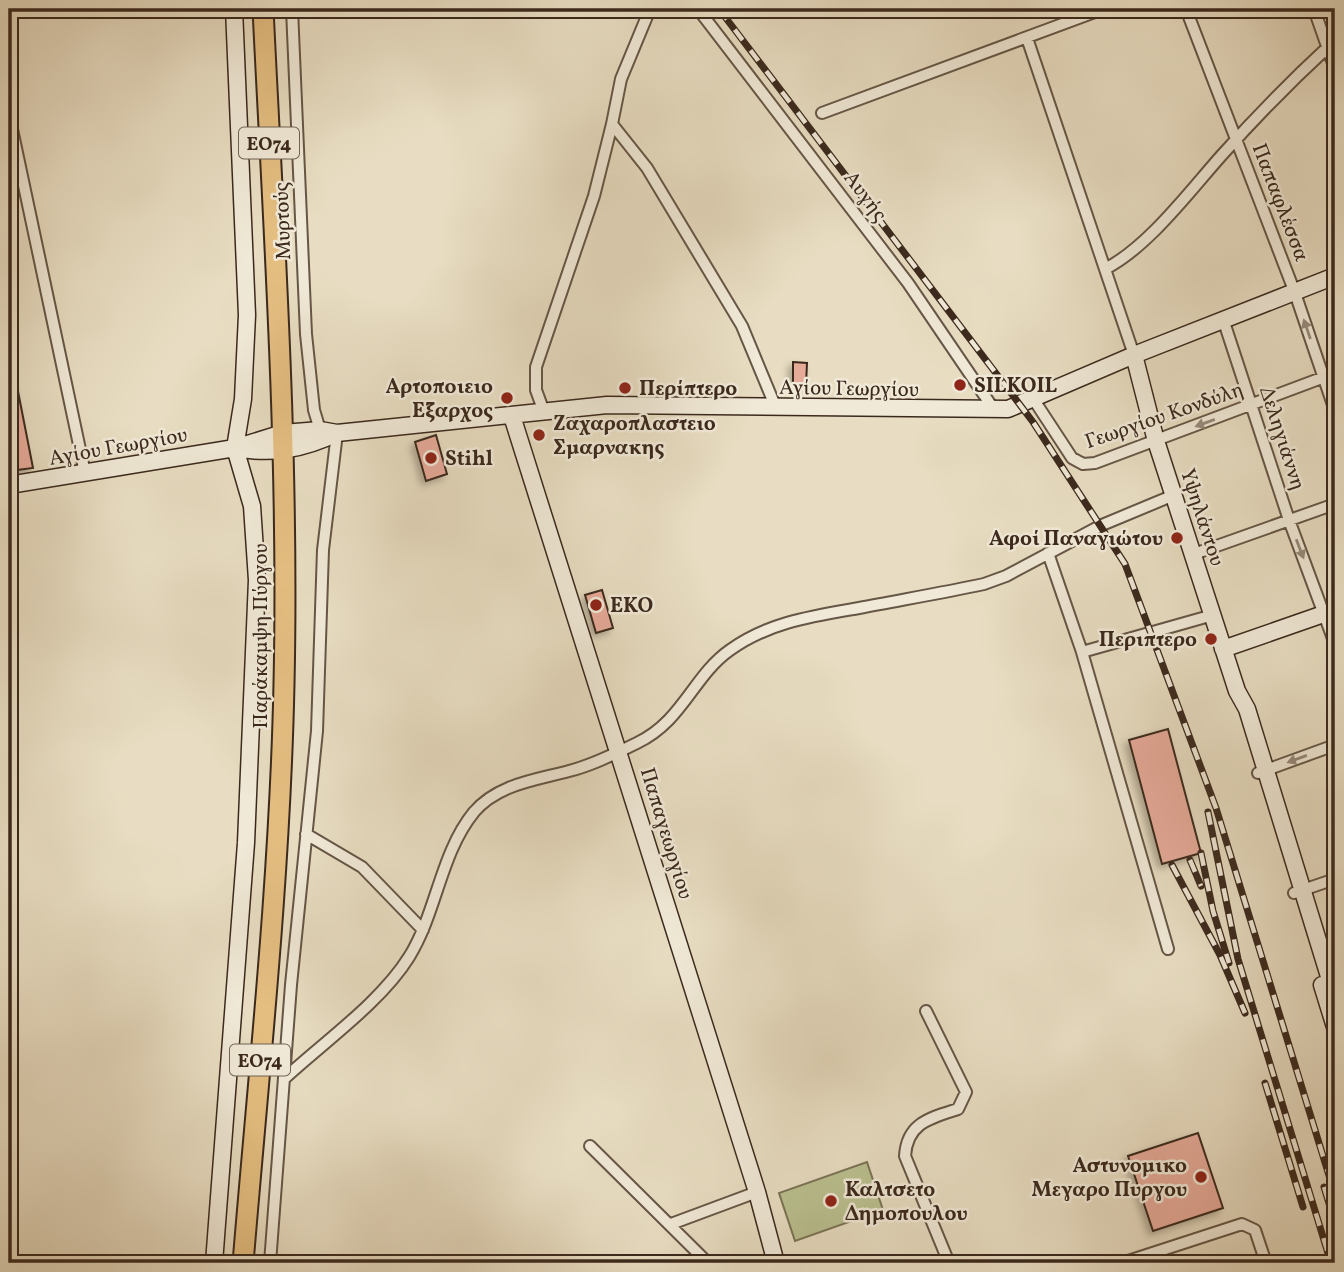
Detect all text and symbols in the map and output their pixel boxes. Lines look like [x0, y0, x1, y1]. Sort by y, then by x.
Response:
road number: ΕΟ74 [239, 127, 299, 158]
street label: Παπαφλέσσα [1244, 139, 1316, 266]
street label: Αυγής [836, 166, 893, 228]
street label: Μυρτούς [268, 181, 299, 260]
one-way arrow [1301, 318, 1312, 339]
place label: SILKOIL [974, 372, 1058, 401]
place label: Αρτοποιειο Εξαρχος [386, 373, 493, 426]
street label: Αγίου Γεωργίου [779, 374, 919, 405]
place label: Περίπτερο [639, 375, 737, 404]
street label: Γεωργίου Κονδύλη [1081, 376, 1248, 457]
marker: SILKOIL [952, 377, 968, 393]
marker: Περίπτερο [617, 380, 633, 396]
street label: Δεληγιάννη [1251, 383, 1312, 494]
marker: Αρτοποιειο Εξαρχος [499, 390, 515, 406]
place label: Ζαχαροπλαστειο Σμαρνακης [553, 410, 716, 463]
one-way arrow [1194, 418, 1215, 429]
street label: Αγίου Γεωργίου [47, 421, 190, 474]
marker: Ζαχαροπλαστειο Σμαρνακης [531, 427, 547, 443]
place label: Stihl [445, 445, 493, 474]
marker: Stihl [423, 450, 439, 466]
street label: Υψηλάντου [1172, 465, 1231, 570]
place label: Αφοί Παναγιώτου [989, 525, 1163, 554]
marker: Αφοί Παναγιώτου [1169, 530, 1185, 546]
one-way arrow [1295, 538, 1306, 559]
street label: Παράκαμψη Πύργου [247, 543, 276, 729]
place label: EKO [610, 592, 653, 621]
marker: EKO [588, 597, 604, 613]
place label: Περιπτερο [1099, 626, 1197, 655]
marker: Περιπτερο [1203, 631, 1219, 647]
one-way arrow [1286, 754, 1307, 765]
street label: Παπαγεωργίου [632, 764, 699, 903]
road number: ΕΟ74 [230, 1044, 290, 1076]
place label: Αστυνομικο Μεγαρο Πυργου [1031, 1152, 1187, 1205]
marker: Αστυνομικο Μεγαρο Πυργου [1193, 1169, 1209, 1185]
place label: Καλτσετο Δημοπουλου [845, 1176, 968, 1229]
marker: Καλτσετο Δημοπουλου [823, 1193, 839, 1209]

